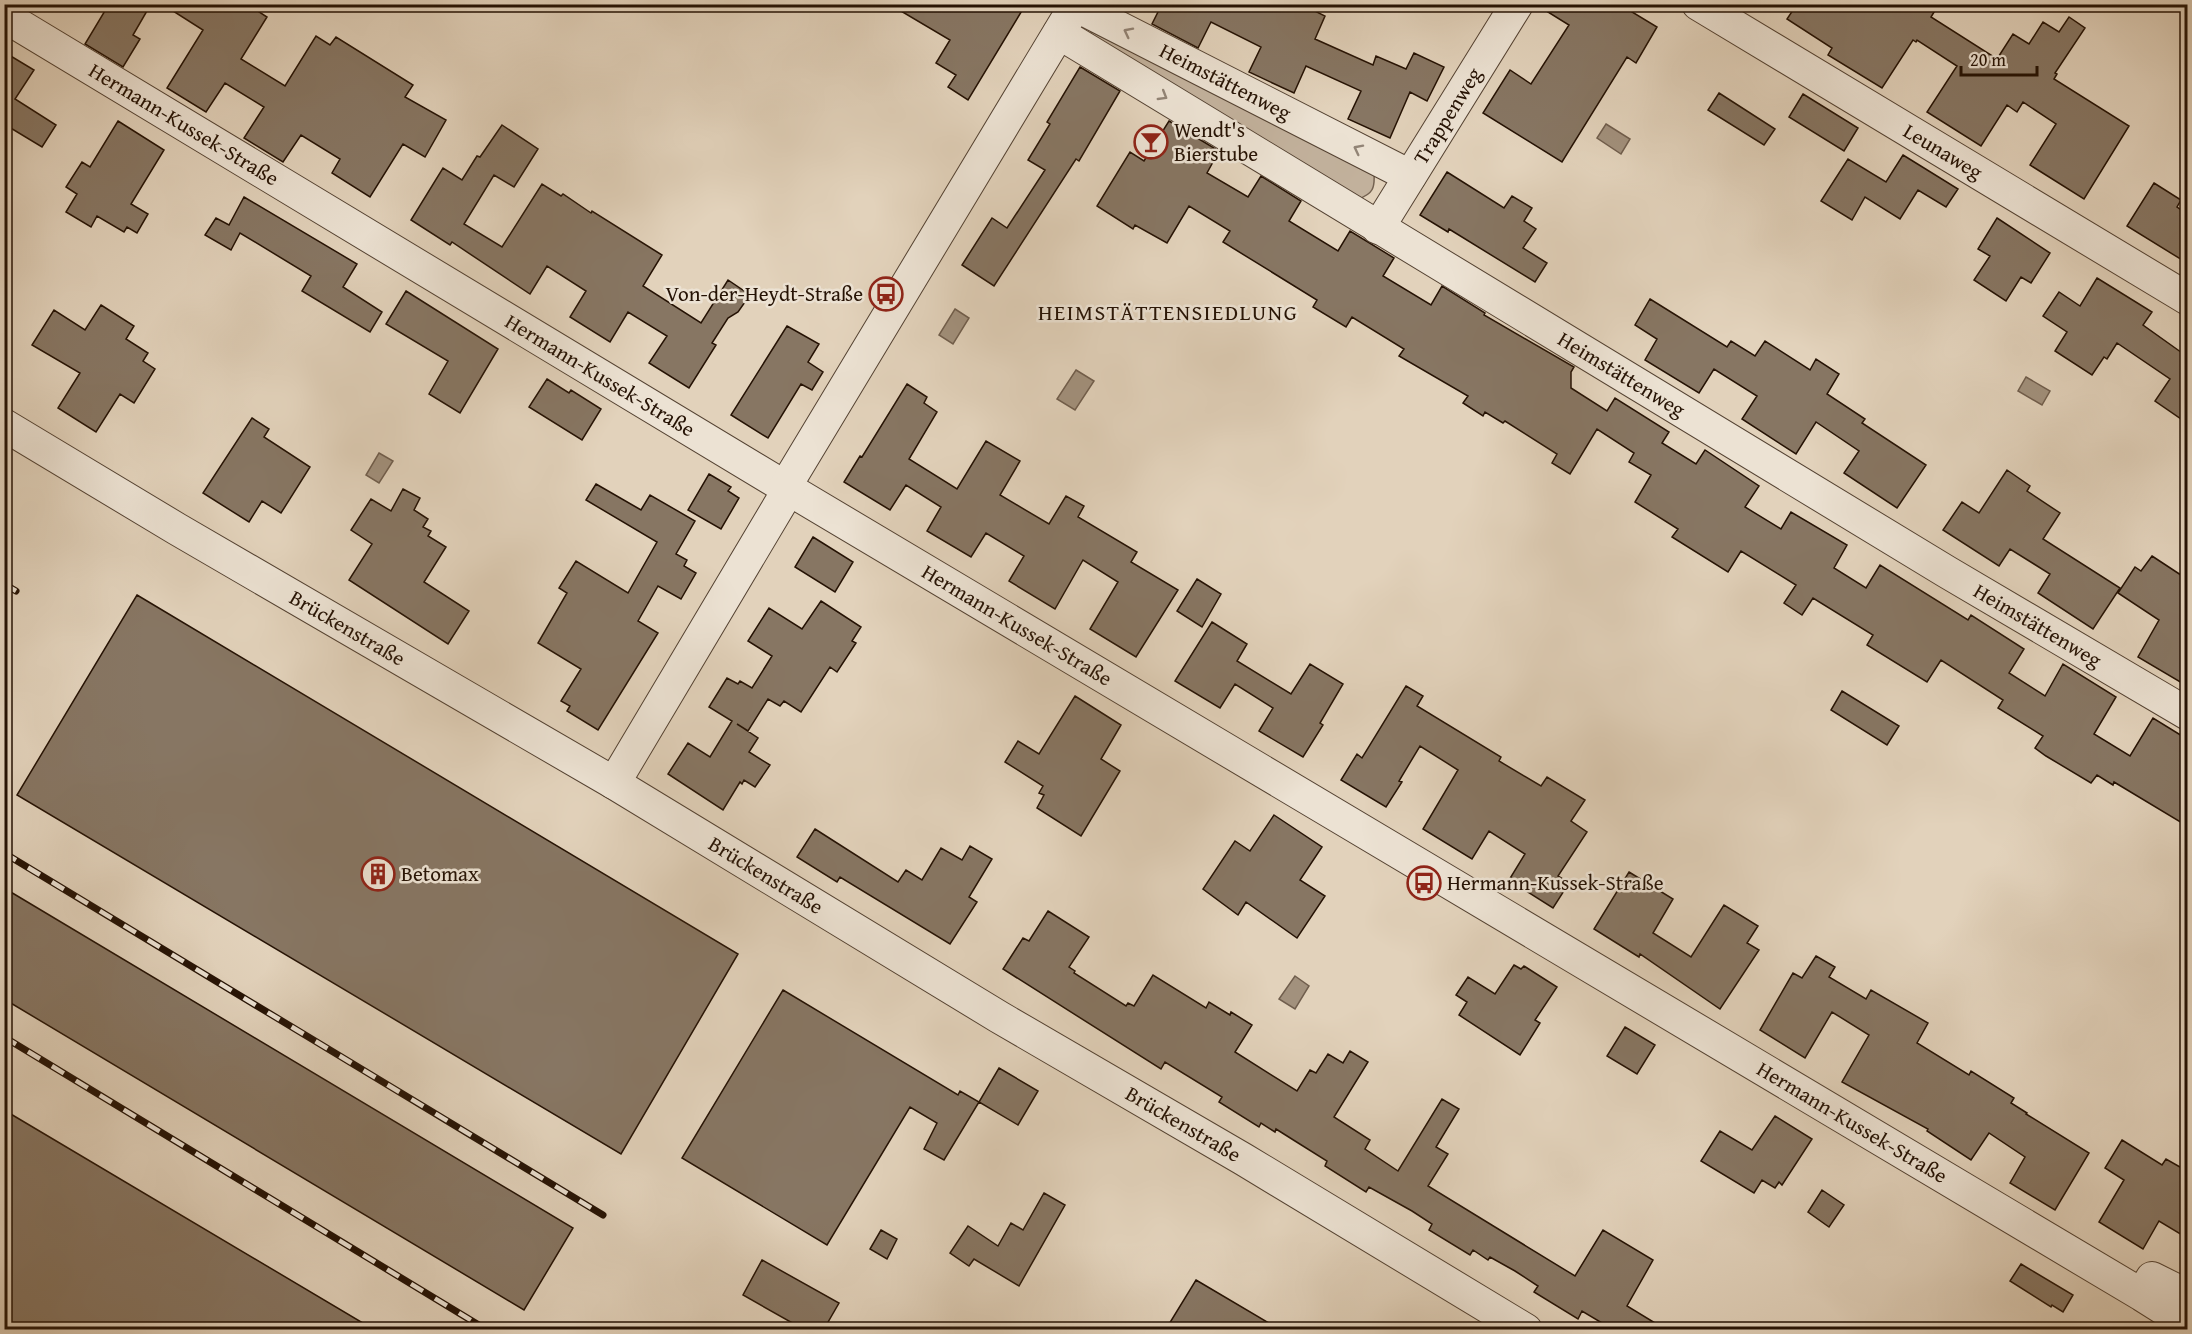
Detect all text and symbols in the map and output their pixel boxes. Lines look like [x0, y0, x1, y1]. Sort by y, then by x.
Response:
one-way arrow [1123, 28, 1134, 40]
street label: Heimstättenweg [1154, 35, 1297, 128]
scale bar [1961, 39, 2038, 77]
text: 20 m [1970, 46, 2006, 73]
street label: Hermann-Kussek-Straße [83, 55, 285, 193]
street label: Trappenweg [1405, 60, 1489, 170]
one-way arrow [1157, 89, 1167, 100]
place label: Wendt's Bierstube [1174, 114, 1258, 169]
street label: Leunaweg [1898, 115, 1989, 187]
bar icon: Wendt's Bierstube [1133, 124, 1169, 160]
one-way arrow [1353, 145, 1364, 156]
bus stop icon: Von-der-Heydt-Straße [868, 276, 904, 312]
place label: Von-der-Heydt-Straße [666, 278, 863, 309]
district label: HEIMSTÄTTENSIEDLUNG [1038, 296, 1298, 328]
street label: Hermann-Kussek-Straße [499, 306, 701, 444]
street label: Heimstättenweg [1552, 323, 1692, 425]
street label: Hermann-Kussek-Straße [916, 556, 1118, 694]
street label: Heimstättenweg [1968, 575, 2108, 675]
street label: Brückenstraße [284, 582, 411, 674]
street label: Brückenstraße [703, 828, 829, 922]
building icon: Betomax [360, 856, 396, 892]
place label: Betomax [401, 858, 479, 889]
bus stop icon: Hermann-Kussek-Straße [1406, 865, 1442, 901]
place label: Hermann-Kussek-Straße [1447, 867, 1664, 898]
street label: Hermann-Kussek-Straße [1751, 1053, 1954, 1191]
street label: Brückenstraße [1120, 1078, 1247, 1170]

